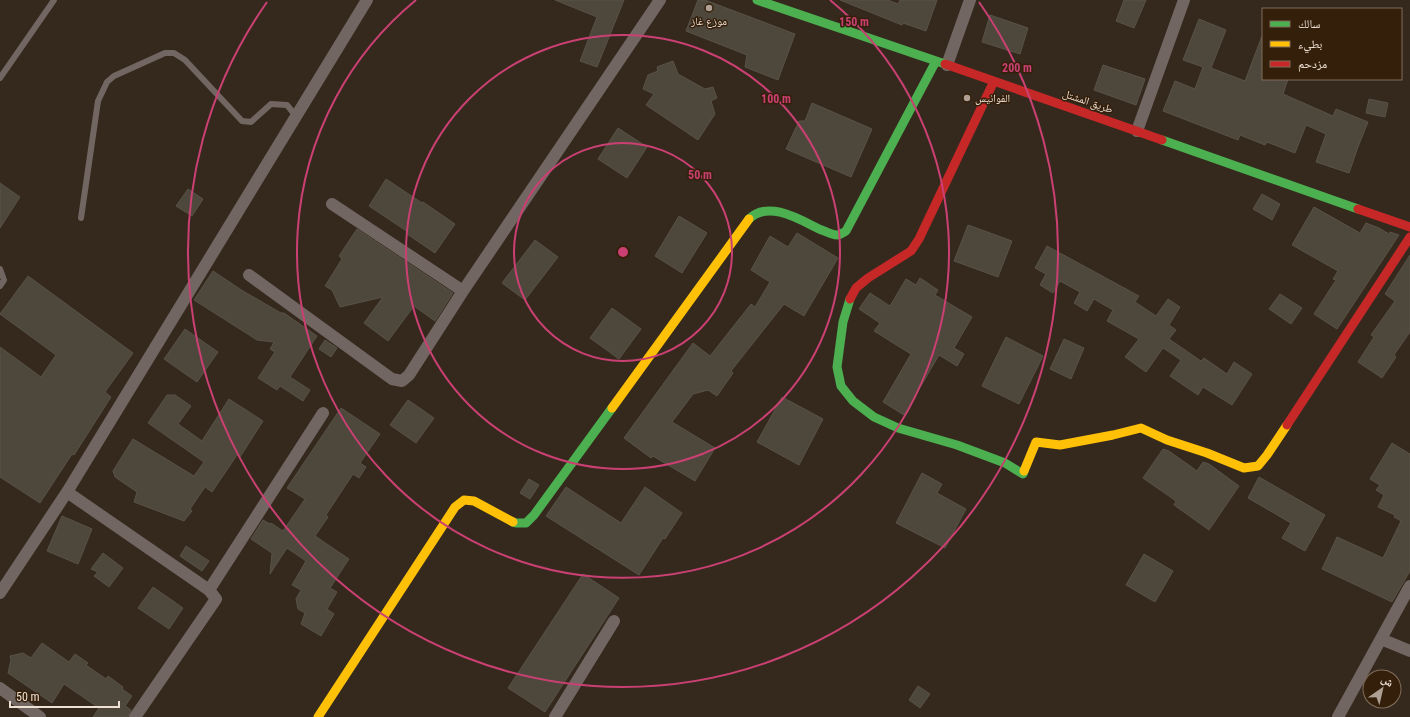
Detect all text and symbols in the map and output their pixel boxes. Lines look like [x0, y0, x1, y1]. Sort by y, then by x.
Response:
marker: موزع غاز [704, 3, 714, 13]
legend [1262, 8, 1402, 80]
place label: موزع غاز [690, 15, 727, 28]
text: 150 m [839, 15, 869, 29]
text: سالك [1298, 17, 1320, 31]
text: بطيء [1298, 37, 1322, 54]
text: مزدحم [1298, 57, 1327, 72]
text: 200 m [1002, 61, 1032, 75]
street label: طريق المشتل [1061, 87, 1115, 116]
text: 100 m [761, 92, 791, 106]
place label: الفوانيس [975, 92, 1010, 105]
marker: الفوانيس [962, 93, 972, 103]
text: 50 m [688, 168, 712, 182]
centre of rings [616, 245, 630, 259]
north arrow [1362, 669, 1402, 709]
text: ش [1378, 672, 1396, 691]
scale bar [10, 683, 119, 709]
text: 50 m [16, 690, 40, 704]

